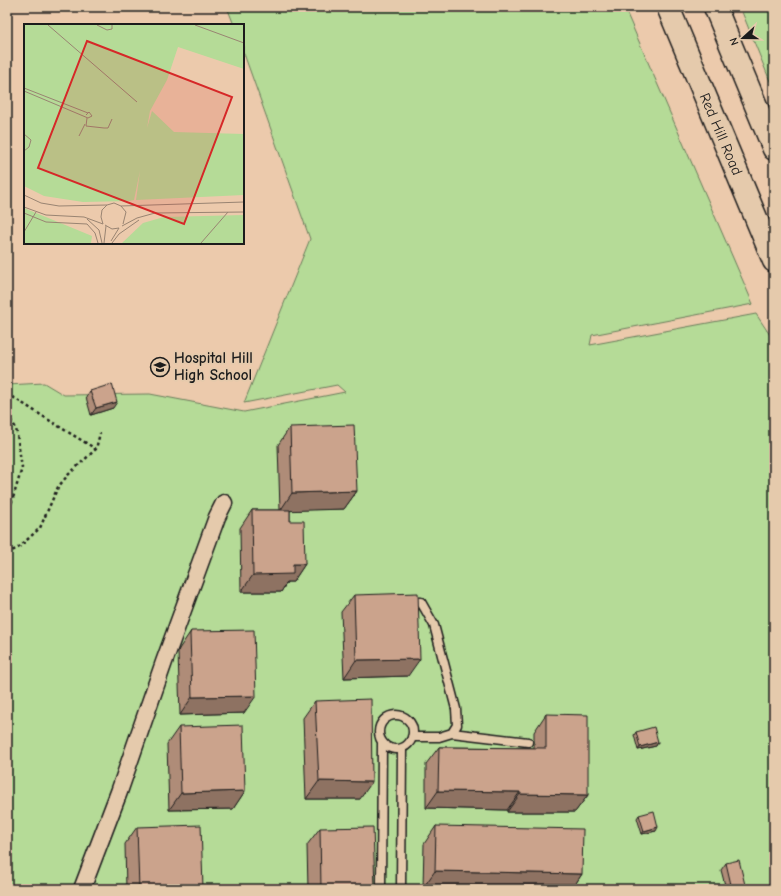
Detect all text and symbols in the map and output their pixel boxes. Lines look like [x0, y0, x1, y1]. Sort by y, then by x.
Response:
north arrow [723, 18, 763, 58]
inset map [24, 24, 244, 244]
text: N [727, 36, 741, 47]
street label: Red Hill Road [696, 90, 746, 178]
place label: Hospital Hill High School [174, 349, 253, 384]
school or university icon: Hospital Hill High School [149, 356, 171, 378]

